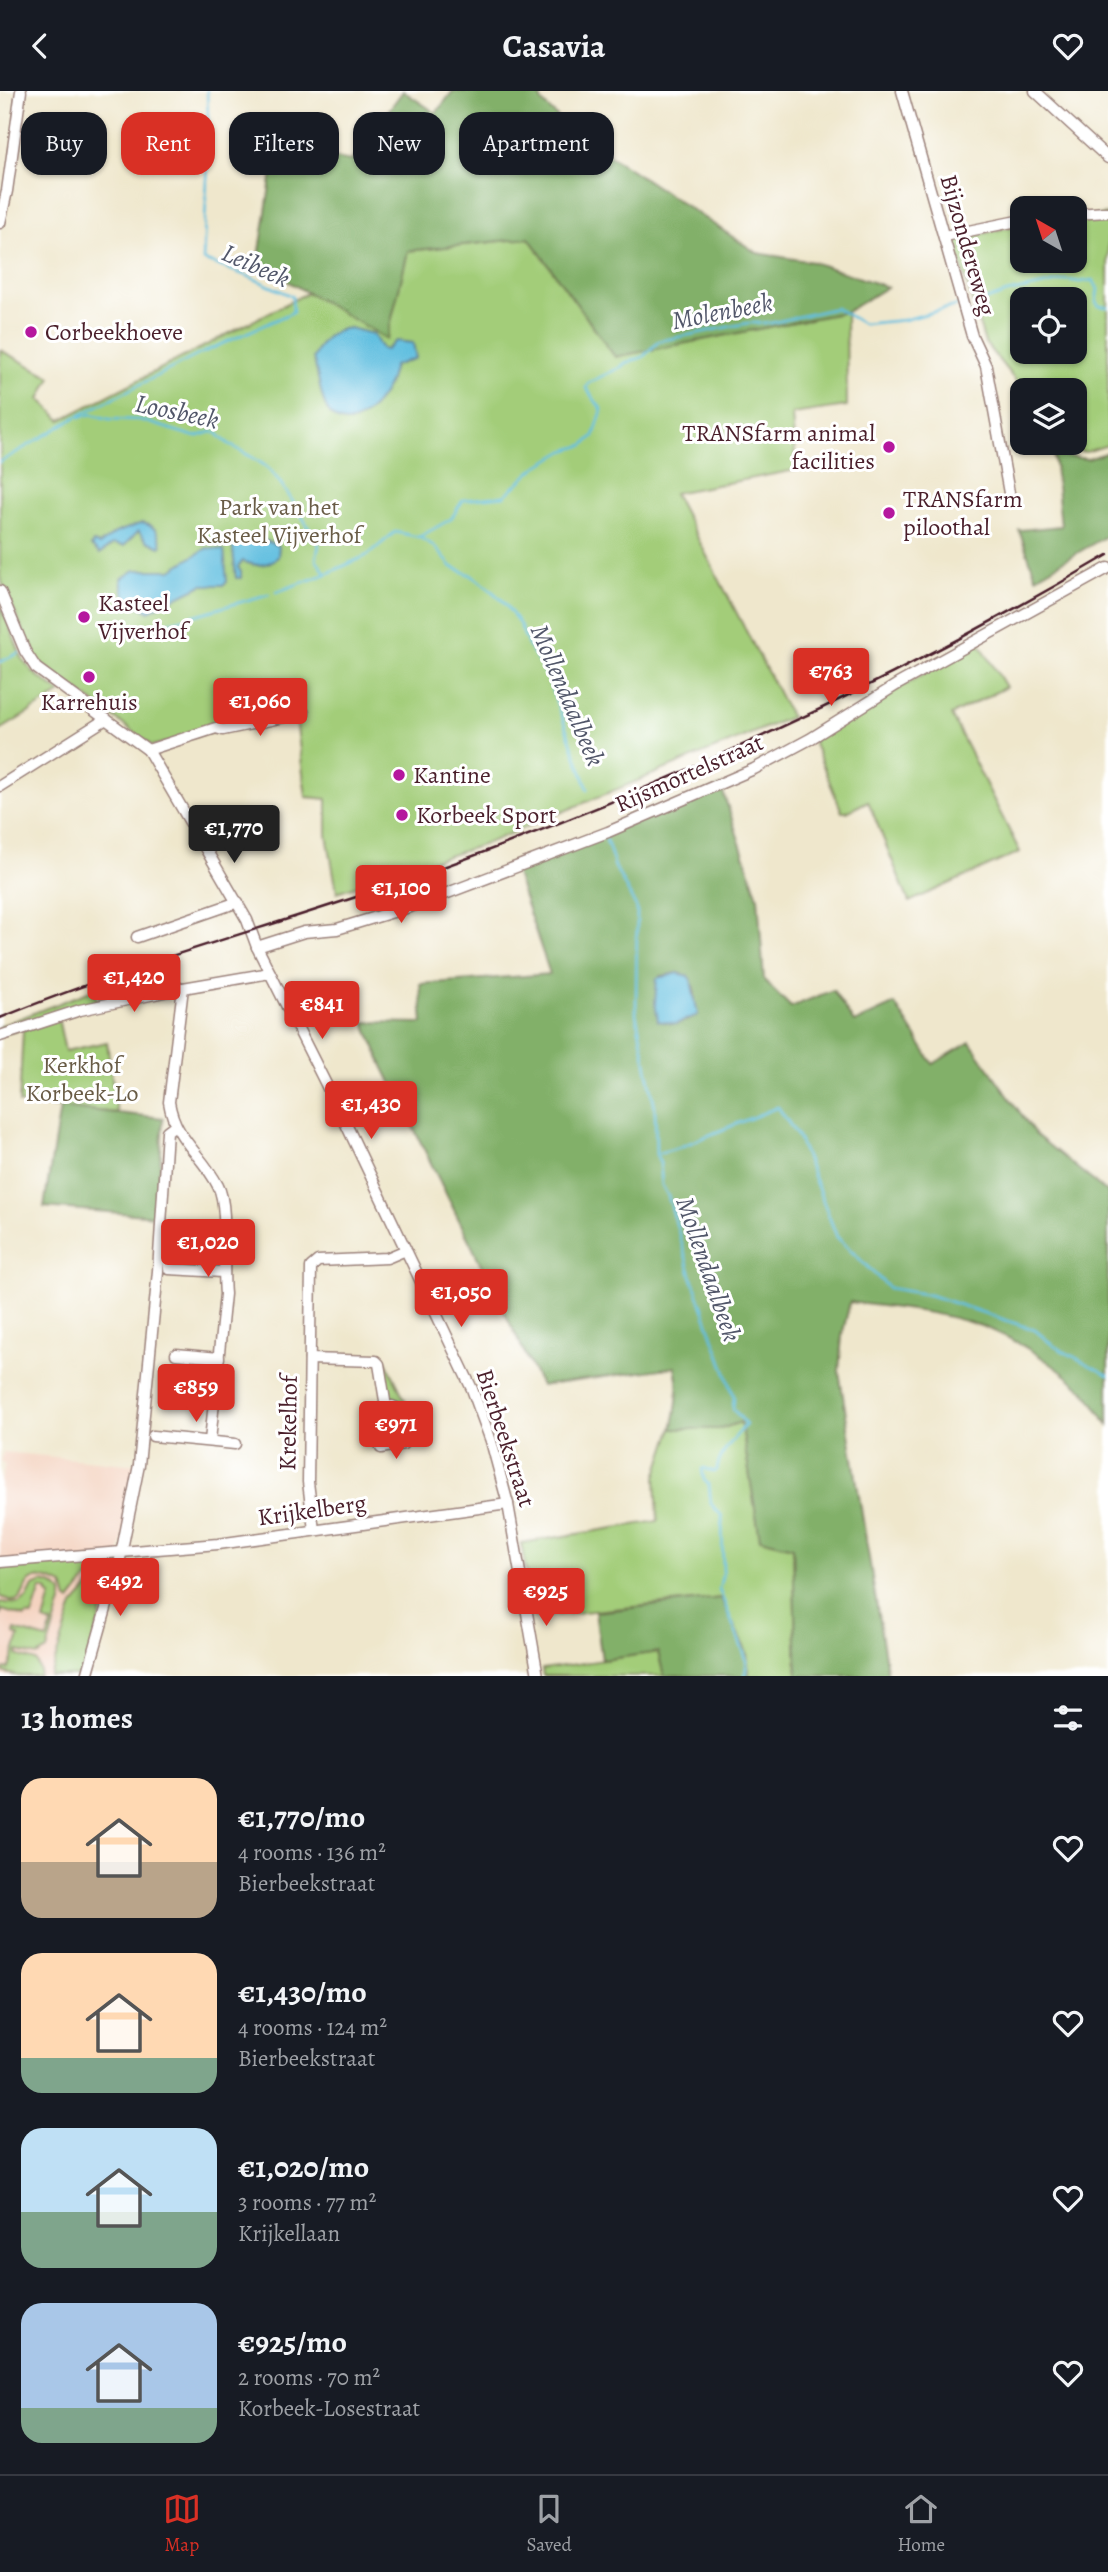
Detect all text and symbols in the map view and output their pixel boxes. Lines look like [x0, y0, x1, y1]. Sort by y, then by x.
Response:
text: Casavia [503, 24, 605, 68]
icon: back [21, 27, 59, 65]
icon: heart [1049, 27, 1087, 65]
chip: Buy [21, 112, 107, 175]
chip: Rent [121, 112, 215, 175]
chip: Filters [229, 112, 339, 175]
chip: New [353, 112, 445, 175]
chip: Apartment [459, 112, 614, 175]
street label: Bijzondereweg [933, 171, 1003, 319]
north arrow [1010, 196, 1087, 273]
map controls [1010, 196, 1087, 455]
water label: Leibeek [216, 235, 295, 296]
water label: Molenbeek [669, 285, 775, 338]
button: locate [1010, 287, 1087, 364]
place label: Corbeekhoeve [45, 316, 183, 348]
marker: Corbeekhoeve [23, 324, 39, 340]
button: layers [1010, 378, 1087, 455]
water label: Loosbeek [132, 386, 222, 437]
place label: TRANSfarm animal facilities [682, 417, 875, 477]
marker: TRANSfarm animal facilities [881, 439, 897, 455]
place label: TRANSfarm piloothal [903, 483, 1023, 543]
park label: Park van het Kasteel Vijverhof [196, 491, 365, 551]
marker: TRANSfarm piloothal [881, 505, 897, 521]
place label: Kasteel Vijverhof [97, 587, 190, 647]
marker: Kasteel Vijverhof [76, 609, 92, 625]
water label: Mollendaalbeek [522, 619, 613, 772]
pin: €763 [790, 649, 872, 708]
text: €763 [809, 655, 853, 686]
marker: Karrehuis [81, 669, 97, 685]
pin: €1,060 [203, 679, 317, 738]
text: €1,060 [229, 685, 291, 716]
place label: Karrehuis [40, 686, 138, 718]
street label: Rijsmortelstraat [610, 726, 768, 820]
place label: Kantine [413, 759, 491, 791]
marker: Kantine [391, 767, 407, 783]
place label: Korbeek Sport [416, 799, 556, 831]
pin: €1,770 [177, 805, 291, 865]
marker: Korbeek Sport [394, 807, 410, 823]
text: €1,770 [205, 812, 263, 843]
pin: €1,100 [344, 865, 458, 925]
text: €1,100 [372, 872, 431, 903]
pin: €1,420 [77, 955, 191, 1014]
text: €1,420 [103, 961, 165, 992]
pin: €841 [281, 981, 363, 1041]
text: €841 [300, 988, 344, 1019]
park label: Kerkhof Korbeek-Lo [26, 1049, 139, 1109]
pin: €1,430 [314, 1081, 428, 1141]
text: €1,430 [341, 1088, 401, 1119]
water label: Mollendaalbeek [667, 1192, 750, 1346]
pin: €1,020 [151, 1219, 265, 1279]
text: €1,020 [177, 1226, 239, 1257]
pin: €1,050 [404, 1269, 518, 1329]
text: €1,050 [431, 1276, 491, 1307]
pin: €859 [155, 1365, 237, 1424]
street label: Bierbeekstraat [469, 1365, 543, 1511]
text: €859 [174, 1371, 218, 1402]
street label: Krekelhof [271, 1372, 305, 1471]
pin: €971 [355, 1401, 437, 1461]
text: €971 [375, 1408, 417, 1439]
street label: Krijkelberg [256, 1487, 368, 1533]
pin: €492 [79, 1559, 161, 1618]
text: €492 [97, 1565, 143, 1596]
pin: €925 [505, 1569, 587, 1628]
text: €925 [524, 1575, 568, 1606]
text: 13 homes [21, 1698, 133, 1738]
icon: filters [1049, 1699, 1087, 1737]
text: €1,770/mo [238, 1797, 365, 1837]
icon: home [77, 1806, 161, 1890]
icon: heart [1049, 1829, 1087, 1867]
text: 4 rooms · 136 m² [238, 1837, 386, 1868]
text: Bierbeekstraat [238, 1868, 375, 1899]
text: €1,430/mo [238, 1972, 367, 2012]
icon: home [77, 1981, 161, 2065]
icon: heart [1049, 2004, 1087, 2042]
text: 4 rooms · 124 m² [238, 2012, 387, 2043]
text: Bierbeekstraat [238, 2043, 375, 2074]
text: €1,020/mo [238, 2147, 369, 2187]
icon: home [77, 2156, 161, 2240]
icon: heart [1049, 2179, 1087, 2217]
text: 3 rooms · 77 m² [238, 2187, 376, 2218]
text: Krijkellaan [238, 2218, 340, 2249]
text: €925/mo [238, 2322, 347, 2362]
icon: home [77, 2331, 161, 2415]
icon: heart [1049, 2354, 1087, 2392]
text: 2 rooms · 70 m² [238, 2362, 380, 2393]
text: Korbeek-Losestraat [238, 2393, 420, 2424]
tab: Map [163, 2490, 201, 2558]
tab: Saved [527, 2490, 572, 2558]
tab: Home [897, 2490, 945, 2558]

